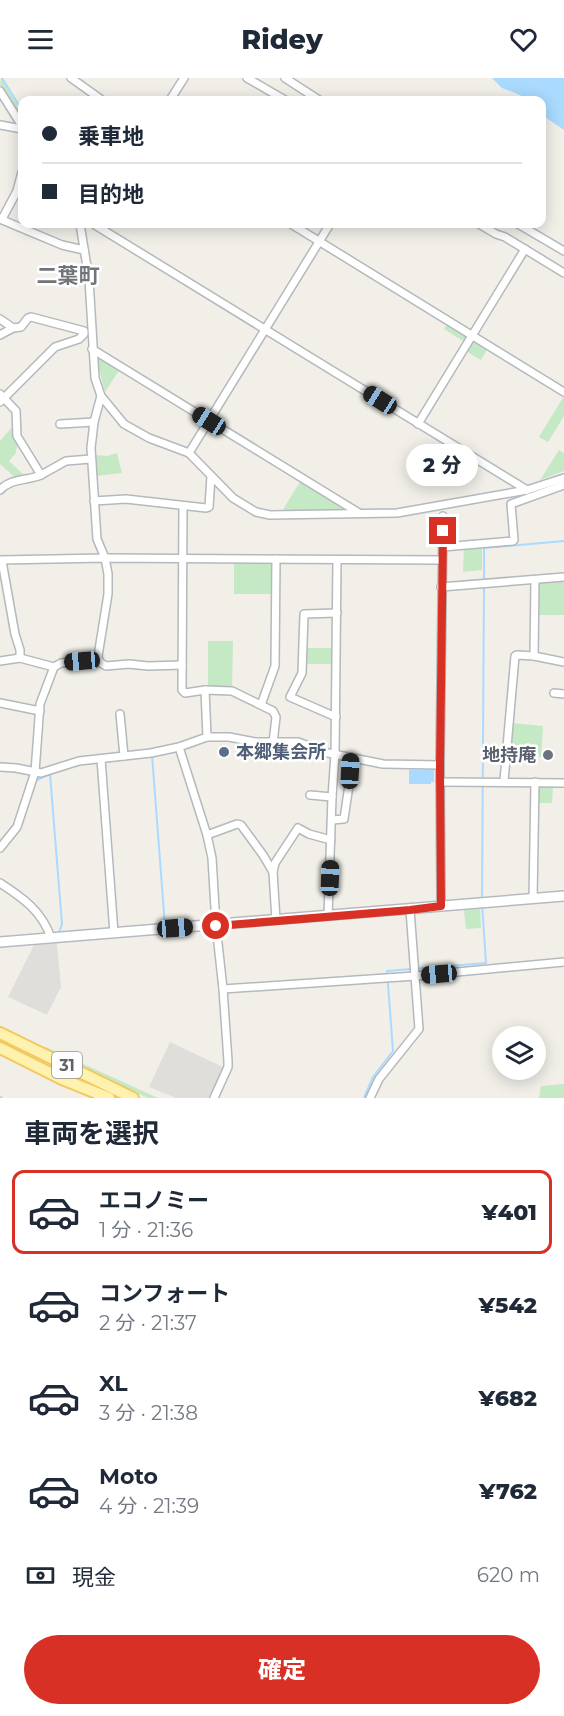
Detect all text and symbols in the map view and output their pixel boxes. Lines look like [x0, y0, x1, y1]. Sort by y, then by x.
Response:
icon: menu [24, 23, 57, 56]
text: Ridey [241, 23, 323, 56]
icon: heart [507, 23, 540, 56]
text: 乗車地 [78, 123, 144, 150]
text: 目的地 [78, 181, 144, 208]
district label: 二葉町 [37, 263, 100, 288]
car [360, 383, 400, 417]
car [189, 404, 229, 438]
callout: 2 分 [407, 444, 479, 486]
text: 2 分 [423, 453, 461, 477]
route end [429, 517, 456, 544]
car [63, 650, 101, 672]
place label: 本郷集会所 [236, 741, 326, 763]
place label: 地持庵 [482, 744, 536, 766]
marker: 本郷集会所 [217, 745, 231, 759]
marker: 地持庵 [541, 748, 555, 762]
car [340, 753, 360, 789]
car [320, 860, 340, 896]
route start [202, 912, 229, 939]
car [156, 918, 194, 938]
car [420, 963, 458, 985]
map controls [492, 1026, 546, 1080]
button: layers [492, 1026, 546, 1080]
road number: 31 [52, 1052, 82, 1078]
text: 車両を選択 [24, 1117, 159, 1150]
icon: car [27, 1185, 81, 1239]
text: エコノミー [99, 1187, 209, 1214]
text: ¥401 [481, 1199, 537, 1226]
text: 1 分 · 21:36 [99, 1218, 193, 1242]
icon: car [27, 1278, 81, 1332]
text: コンフォート [99, 1280, 230, 1307]
text: ¥542 [479, 1292, 537, 1319]
text: 2 分 · 21:37 [99, 1311, 197, 1335]
text: XL [99, 1370, 128, 1397]
icon: car [27, 1371, 81, 1425]
text: ¥682 [479, 1385, 537, 1412]
text: 3 分 · 21:38 [99, 1401, 198, 1425]
text: Moto [99, 1463, 158, 1490]
icon: car [27, 1464, 81, 1518]
text: ¥762 [479, 1478, 537, 1505]
text: 4 分 · 21:39 [99, 1494, 199, 1518]
icon: cash [24, 1559, 57, 1592]
text: 620 m [477, 1563, 540, 1587]
text: 現金 [72, 1564, 116, 1591]
button: 確定 [24, 1635, 540, 1704]

